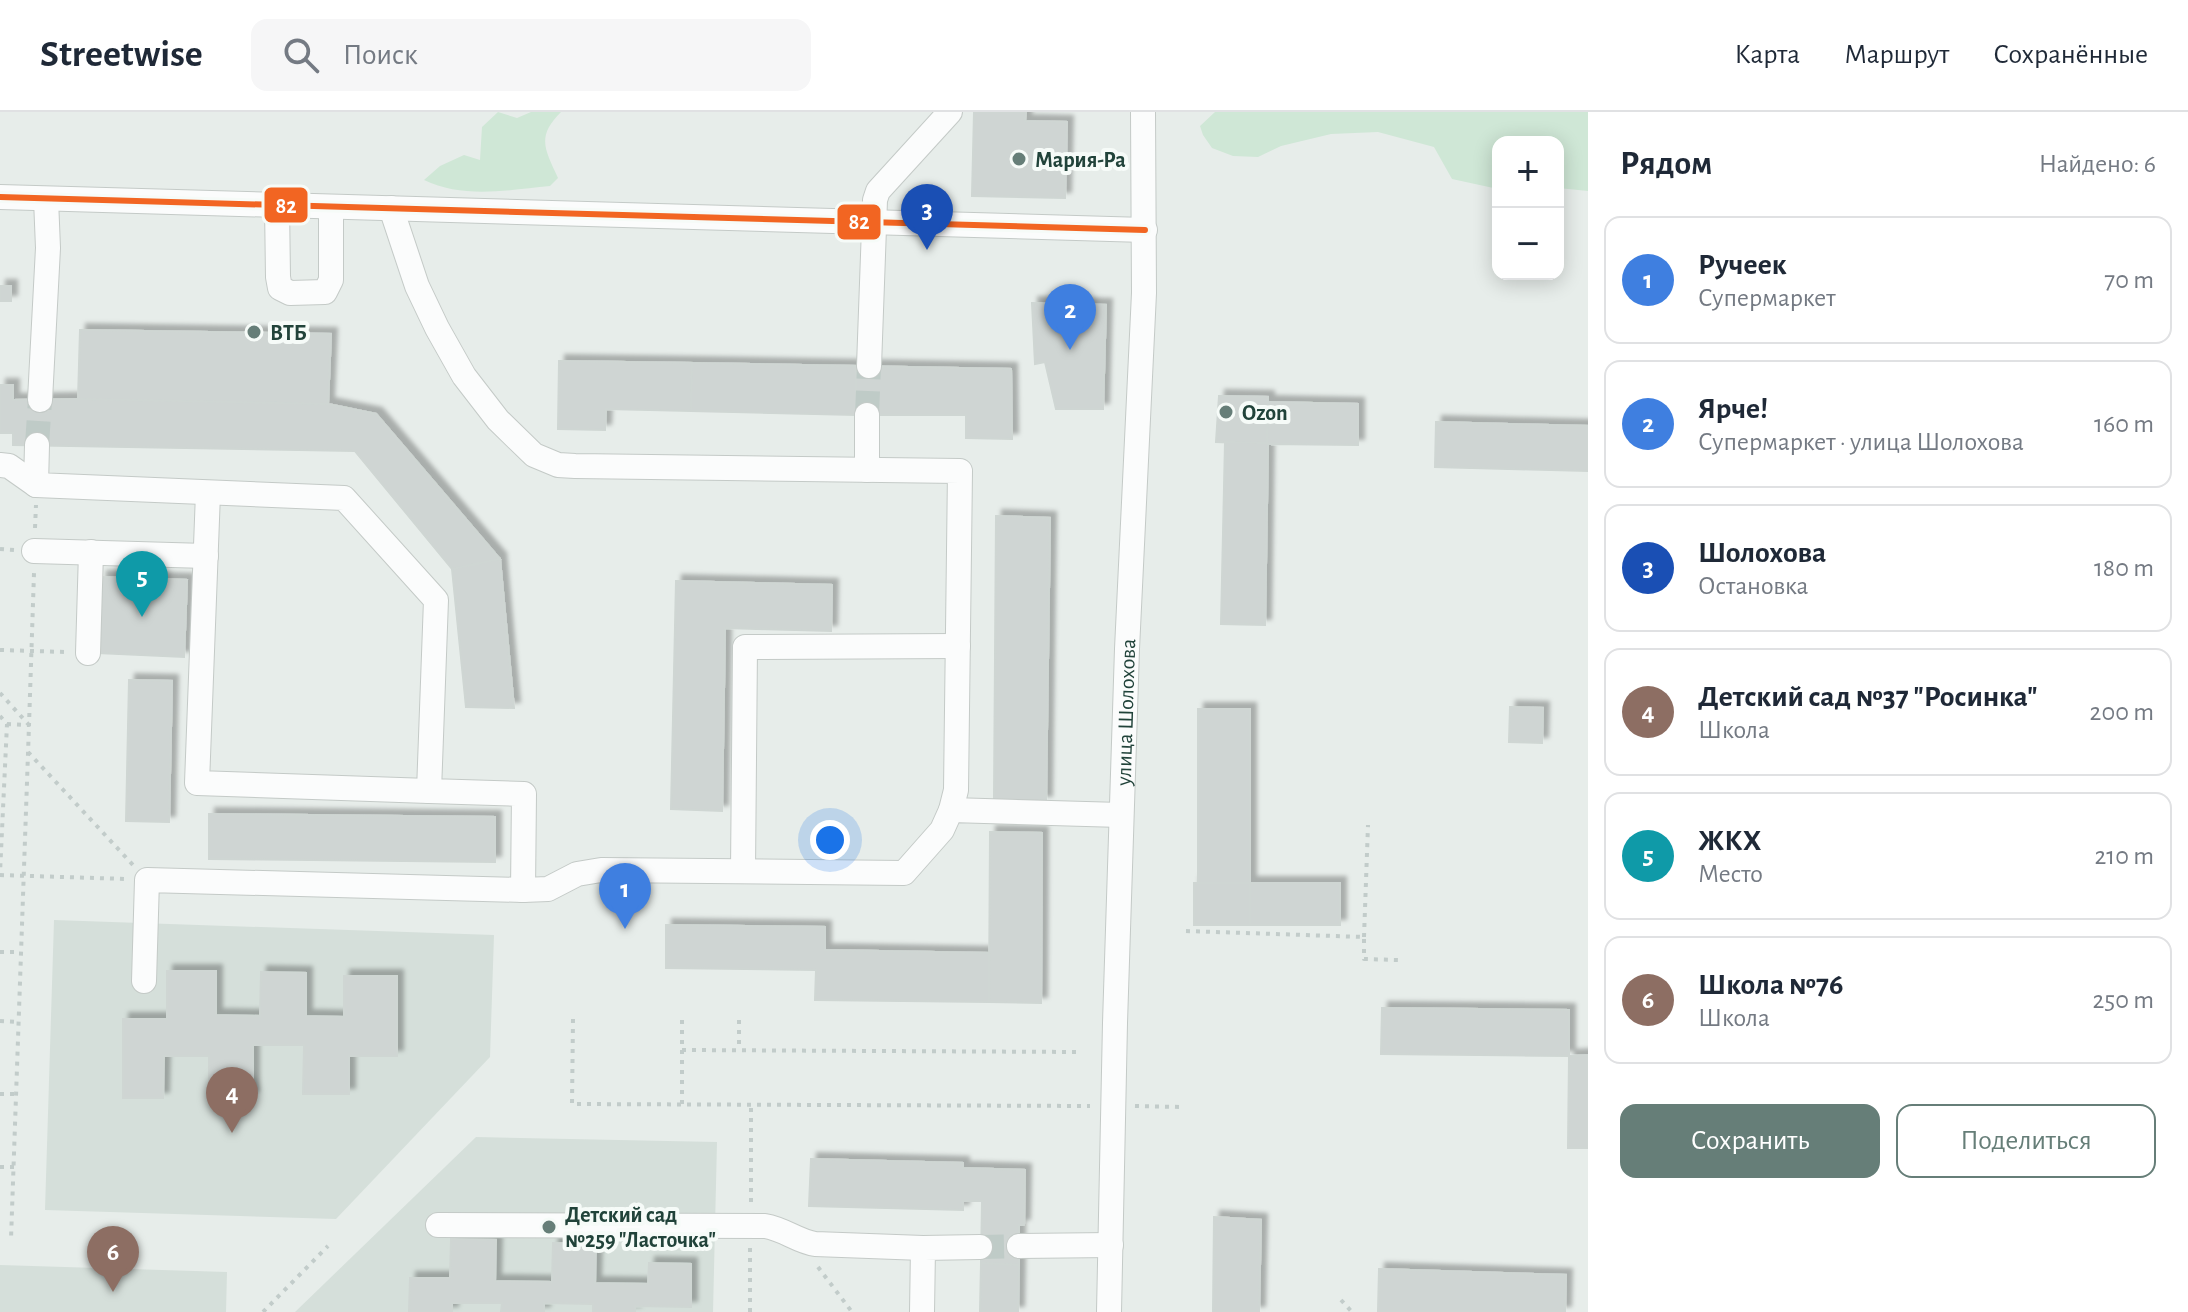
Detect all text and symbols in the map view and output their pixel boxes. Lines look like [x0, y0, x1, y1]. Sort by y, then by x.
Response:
search box [251, 19, 811, 91]
icon: search [279, 33, 323, 77]
text: Streetwise [40, 36, 203, 74]
text: Поиск [343, 40, 418, 70]
text: Карта [1734, 41, 1800, 69]
text: Маршрут [1844, 41, 1949, 69]
text: Сохранённые [1993, 41, 2148, 69]
map controls [1492, 136, 1564, 280]
button: + [1492, 136, 1564, 208]
text: Рядом [1620, 147, 1712, 181]
place label: Мария-Ра [1035, 149, 1126, 171]
marker: Мария-Ра [1010, 150, 1028, 168]
text: Найдено: 6 [2039, 151, 2156, 177]
pin: 3 [901, 184, 953, 250]
line badge: 82 [263, 186, 309, 224]
text: 82 [275, 195, 297, 217]
line badge: 82 [836, 203, 882, 241]
button: − [1492, 208, 1564, 280]
text: 82 [848, 211, 870, 233]
text: Ручеек [1698, 250, 1787, 280]
text: 1 [1643, 267, 1653, 293]
text: 70 m [2104, 267, 2154, 293]
pin: 2 [1044, 284, 1096, 350]
text: Супермаркет [1698, 285, 1836, 311]
place label: ВТБ [270, 322, 307, 344]
marker: ВТБ [245, 323, 263, 341]
text: Ярче! [1698, 394, 1768, 424]
place label: Ozon [1242, 402, 1288, 424]
marker: Ozon [1217, 403, 1235, 421]
text: 2 [1642, 411, 1654, 437]
text: 160 m [2094, 411, 2154, 437]
text: Супермаркет · улица Шолохова [1698, 429, 2024, 455]
text: Шолохова [1698, 538, 1826, 568]
pin: 5 [116, 551, 168, 617]
text: 3 [1642, 555, 1654, 581]
text: 180 m [2094, 555, 2154, 581]
text: Остановка [1698, 573, 1808, 599]
street label: улица Шолохова [1113, 638, 1139, 787]
text: Детский сад №37 "Росинка" [1698, 682, 2038, 712]
text: 4 [1641, 699, 1655, 725]
text: 200 m [2090, 699, 2154, 725]
text: Школа [1698, 717, 1770, 743]
your location [810, 820, 850, 860]
text: ЖКХ [1698, 826, 1761, 856]
text: 5 [1642, 843, 1654, 869]
text: 210 m [2094, 843, 2154, 869]
text: Место [1698, 861, 1763, 887]
pin: 1 [599, 863, 651, 929]
text: Школа №76 [1698, 970, 1843, 1000]
text: 6 [1642, 987, 1654, 1013]
text: 250 m [2092, 987, 2154, 1013]
text: Школа [1698, 1005, 1770, 1031]
pin: 4 [206, 1067, 258, 1133]
button: Сохранить [1620, 1104, 1880, 1178]
button: Поделиться [1896, 1104, 2156, 1178]
place label: Детский сад №259 "Ласточка" [565, 1204, 716, 1251]
marker: Детский сад №259 "Ласточка" [540, 1218, 558, 1236]
pin: 6 [87, 1226, 139, 1292]

